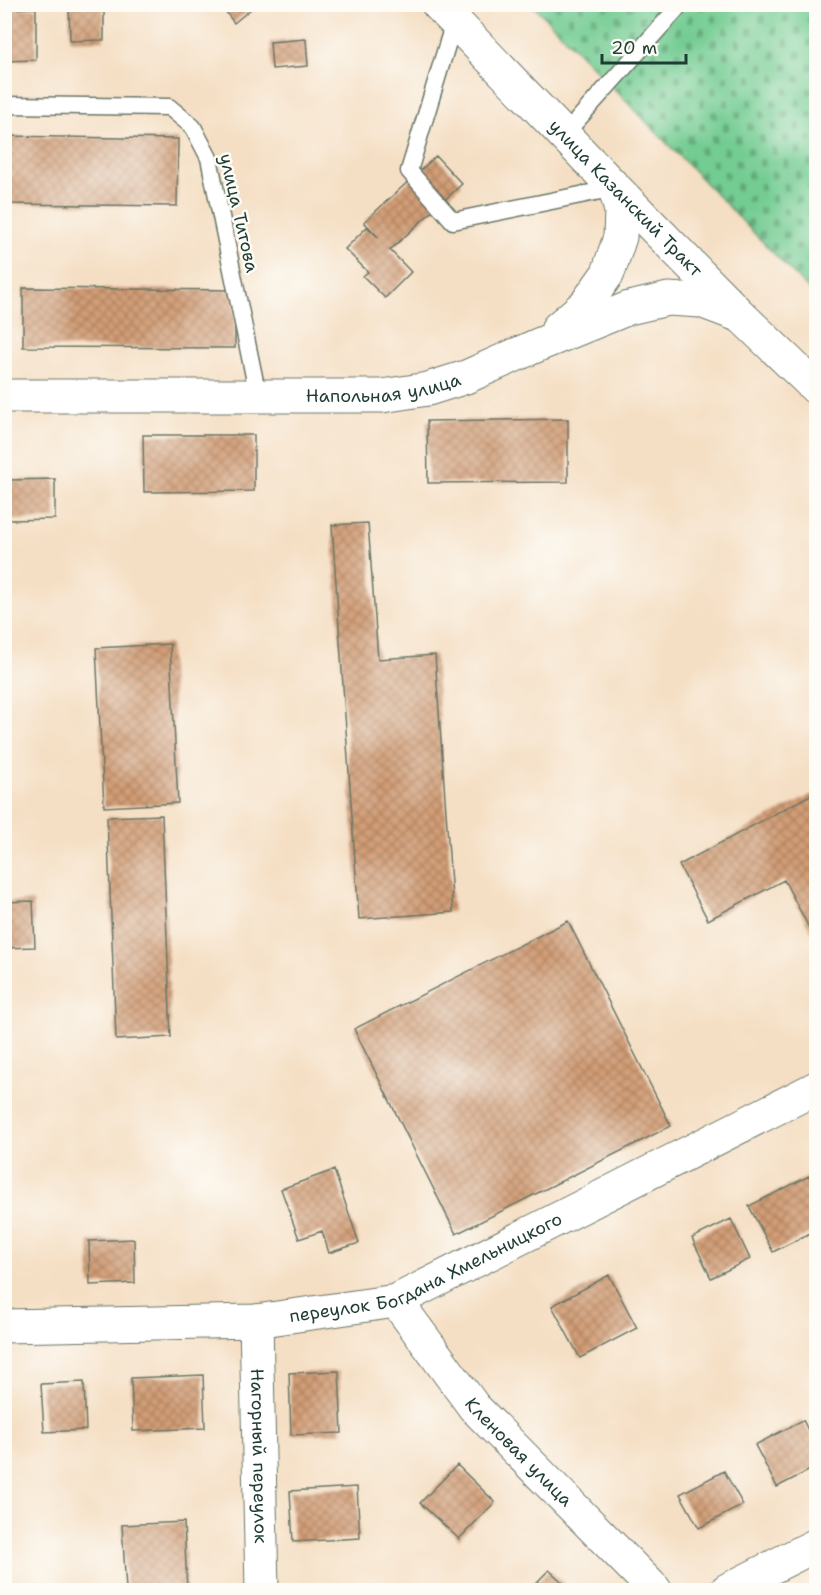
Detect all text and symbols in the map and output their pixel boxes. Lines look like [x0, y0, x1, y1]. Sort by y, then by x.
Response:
scale bar [602, 27, 686, 65]
text: 20 m [611, 36, 657, 60]
street label: улица Казанский Тракт [544, 114, 708, 283]
street label: улица Титова [214, 151, 264, 275]
street label: Напольная улица [306, 367, 464, 408]
street label: переулок Богдана Хмельницкого [288, 1207, 566, 1328]
street label: Нагорный переулок [245, 1368, 273, 1544]
street label: Кленовая улица [459, 1393, 578, 1512]

